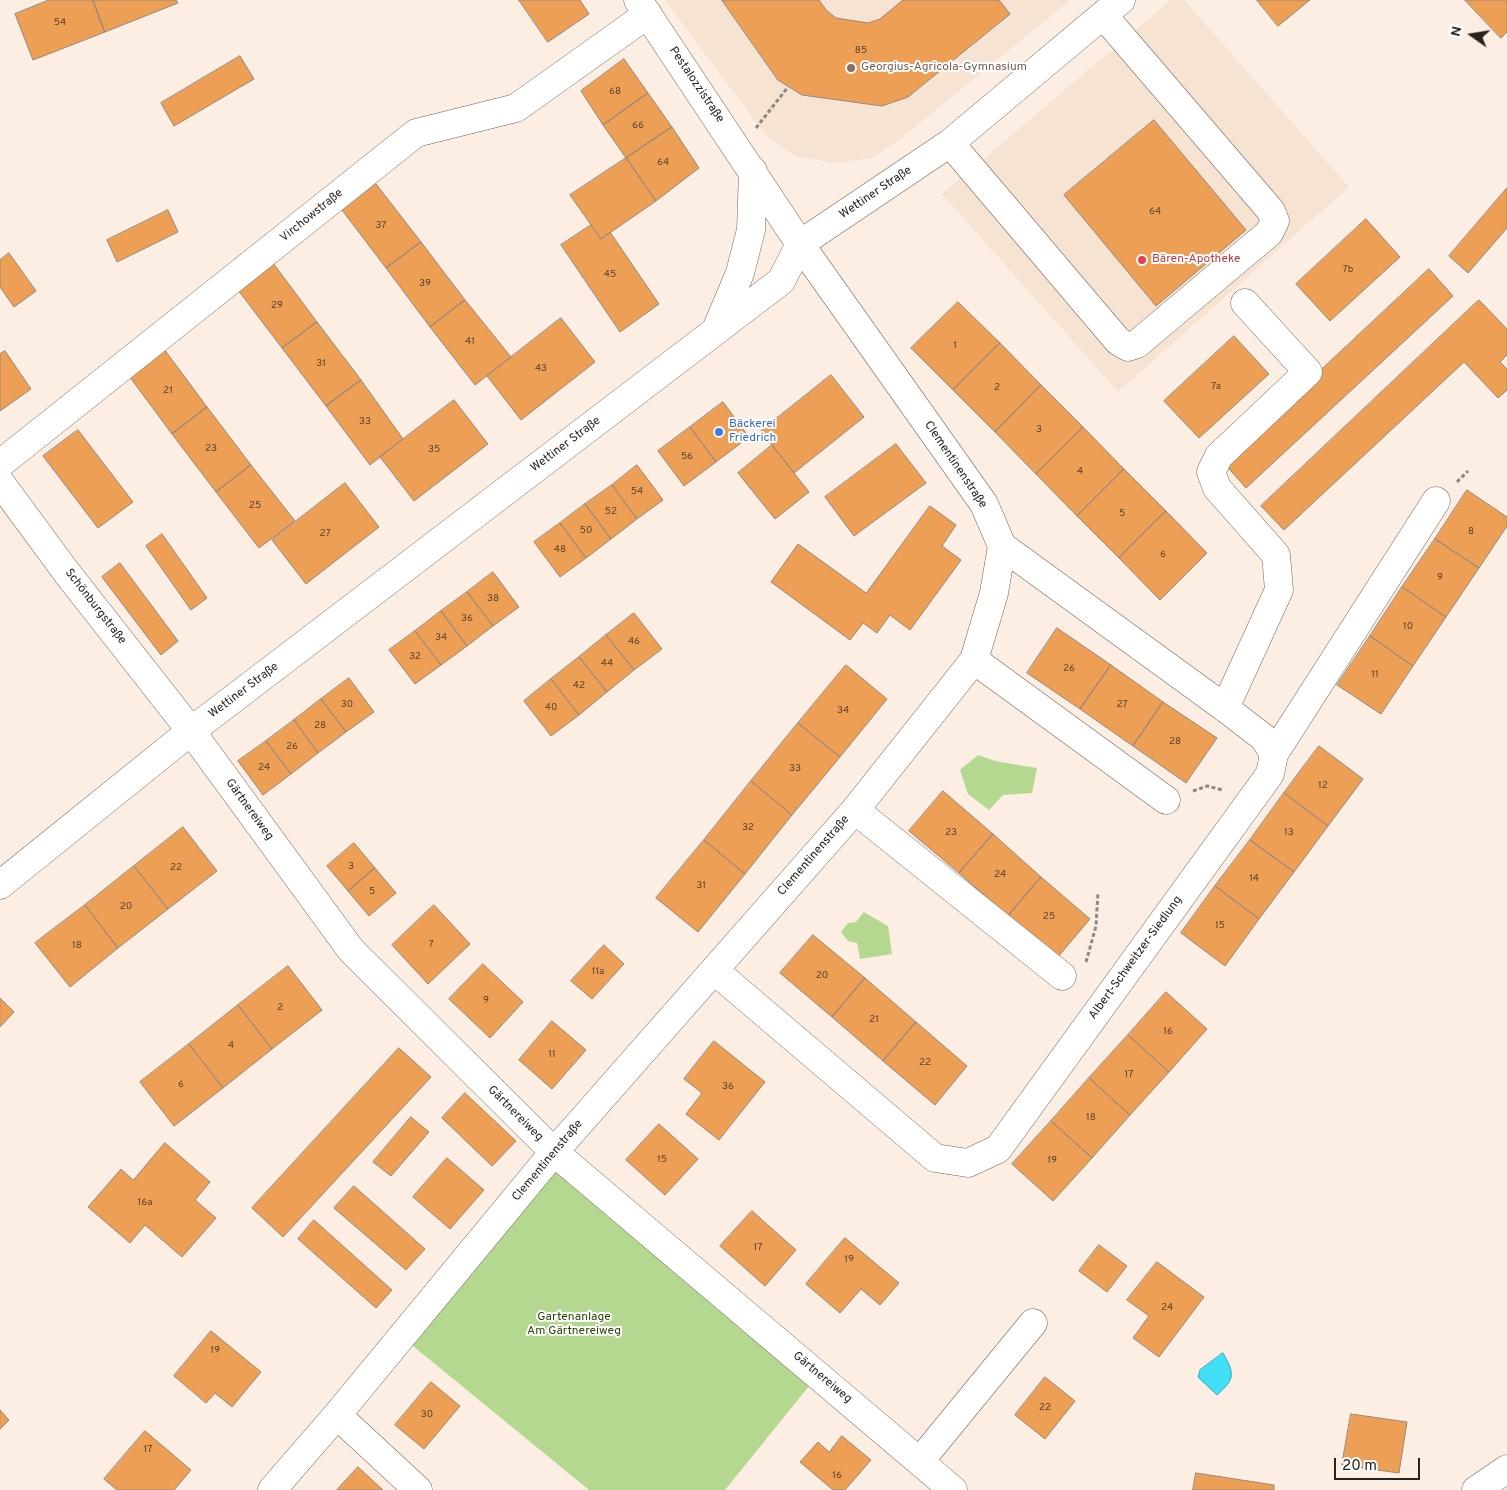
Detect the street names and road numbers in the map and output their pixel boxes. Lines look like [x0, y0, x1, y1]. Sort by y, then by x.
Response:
street label: Pestalozzistraße [665, 44, 727, 126]
street label: Wettiner Straße [837, 164, 915, 222]
street label: Virchowstraße [278, 186, 346, 246]
street label: Wettiner Straße [528, 414, 604, 476]
street label: Clementinenstraße [921, 419, 989, 511]
street label: Schönburgstraße [61, 566, 129, 648]
street label: Wettiner Straße [206, 660, 282, 722]
street label: Gärtnereiweg [222, 776, 276, 844]
street label: Clementinenstraße [775, 813, 853, 899]
street label: Albert-Schweitzer-Siedlung [1086, 893, 1186, 1023]
street label: Gärtnereiweg [484, 1083, 546, 1145]
street label: Clementinenstraße [510, 1117, 586, 1205]
street label: Gärtnereiweg [790, 1349, 854, 1407]

